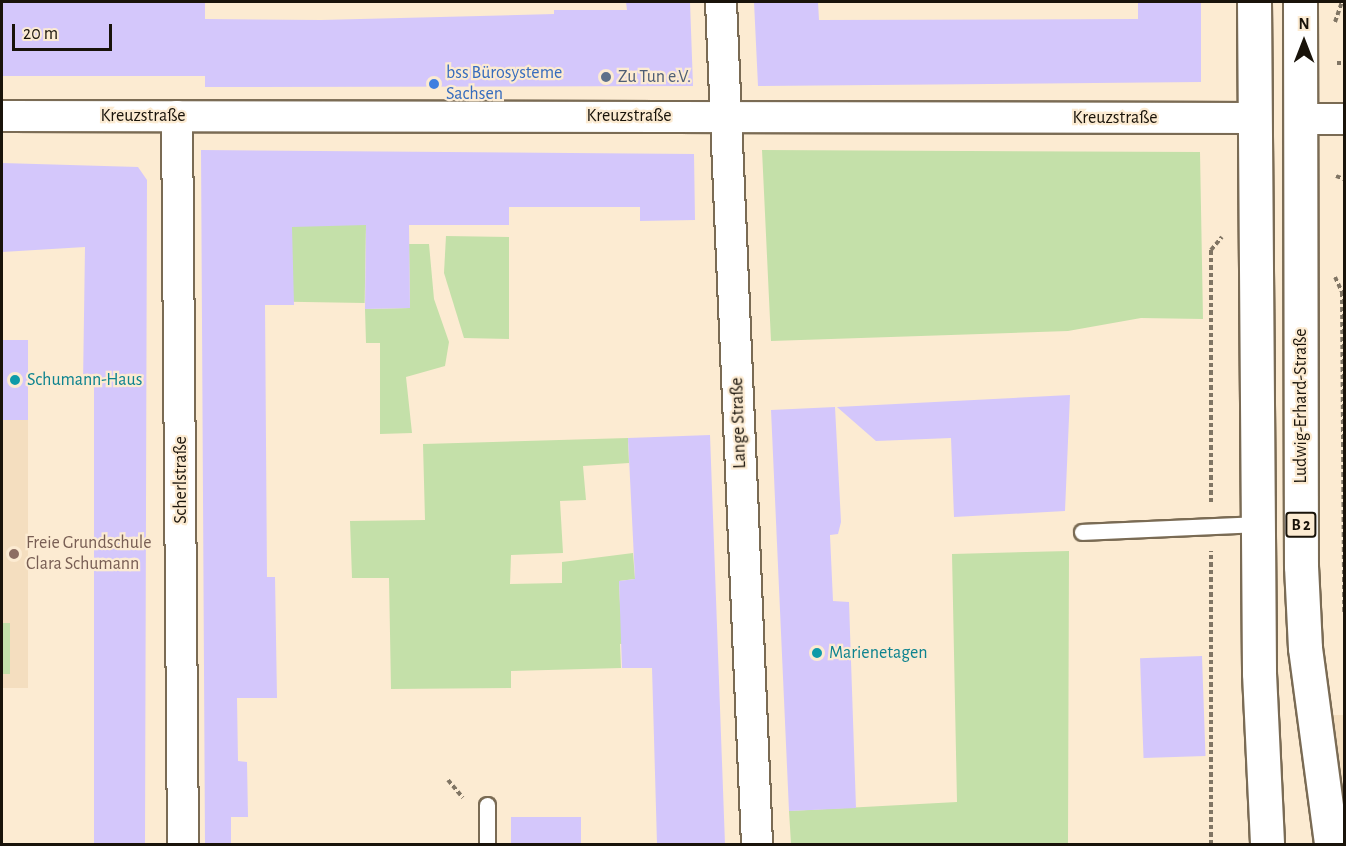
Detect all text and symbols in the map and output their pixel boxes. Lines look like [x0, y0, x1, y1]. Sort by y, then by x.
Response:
scale bar [15, 12, 116, 50]
north arrow [1274, 12, 1334, 72]
text: N [1298, 16, 1310, 32]
text: 20 m [23, 25, 58, 43]
place label: bss Bürosysteme Sachsen [446, 63, 562, 106]
place label: Zu Tun e.V. [618, 66, 691, 88]
marker: Zu Tun e.V. [599, 70, 613, 84]
marker: bss Bürosysteme Sachsen [427, 77, 441, 91]
street label: Kreuzstraße [101, 105, 185, 127]
street label: Kreuzstraße [587, 105, 671, 127]
street label: Kreuzstraße [1073, 107, 1157, 129]
street label: Ludwig-Erhard-Straße [1290, 328, 1312, 484]
place label: Schumann-Haus [27, 369, 142, 391]
marker: Schumann-Haus [8, 373, 22, 387]
street label: Lange Straße [727, 377, 751, 469]
street label: Scherlstraße [170, 436, 192, 524]
road number: B 2 [1284, 512, 1318, 538]
place label: Freie Grundschule Clara Schumann [26, 533, 152, 576]
marker: Freie Grundschule Clara Schumann [7, 547, 21, 561]
place label: Marienetagen [829, 642, 928, 664]
marker: Marienetagen [810, 646, 824, 660]

